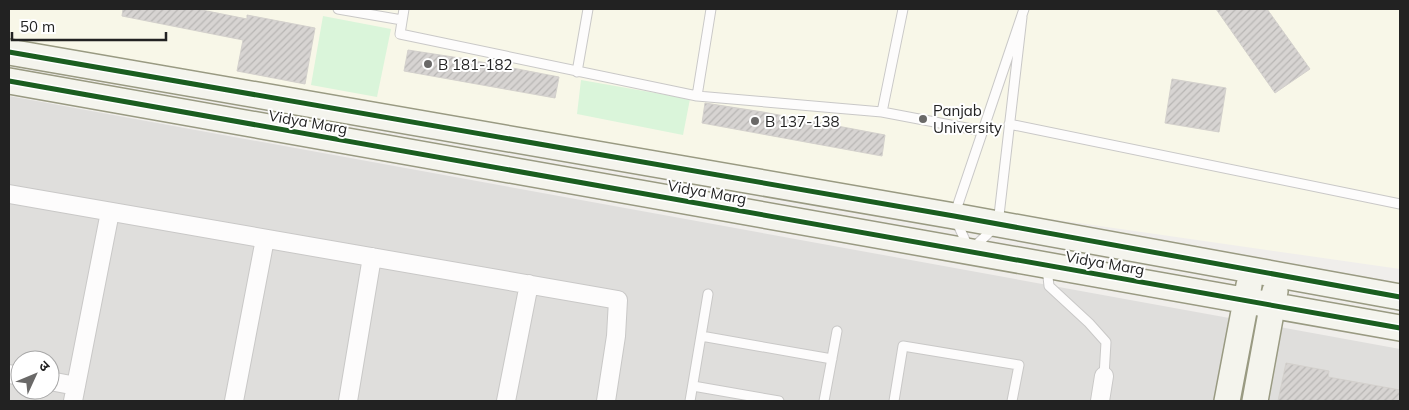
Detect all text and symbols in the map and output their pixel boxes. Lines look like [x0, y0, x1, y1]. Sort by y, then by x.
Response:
scale bar [12, 10, 166, 42]
text: 50 m [20, 17, 55, 36]
place label: B 181-182 [438, 55, 513, 74]
marker: B 181-182 [422, 58, 434, 70]
place label: Panjab University [933, 101, 1002, 137]
street label: Vidya Marg [267, 106, 349, 138]
place label: B 137-138 [765, 112, 840, 131]
marker: Panjab University [917, 113, 929, 125]
marker: B 137-138 [749, 115, 761, 127]
street label: Vidya Marg [666, 176, 748, 208]
street label: Vidya Marg [1064, 247, 1146, 279]
north arrow [10, 350, 60, 400]
text: उ [35, 357, 54, 376]

